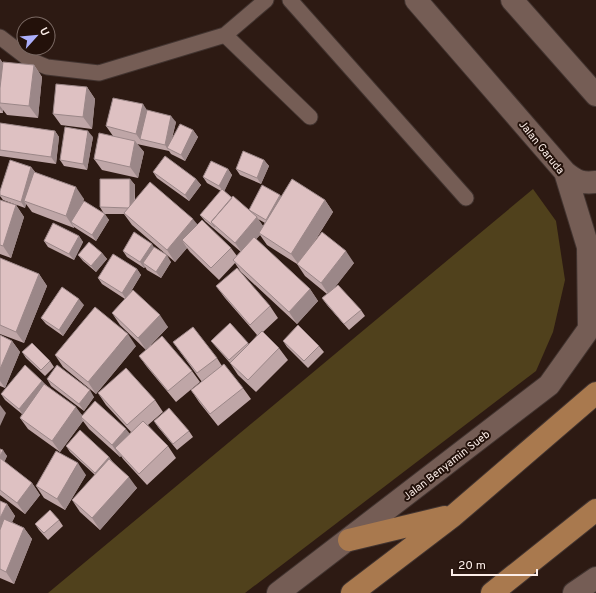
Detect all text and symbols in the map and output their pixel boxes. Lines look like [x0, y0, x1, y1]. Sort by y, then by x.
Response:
north arrow [16, 16, 56, 56]
text: U [36, 25, 52, 39]
street label: Jalan Garuda [515, 118, 567, 178]
street label: Jalan Benyamin Sueb [400, 428, 493, 504]
scale bar [452, 551, 537, 577]
text: 20 m [458, 558, 486, 574]

